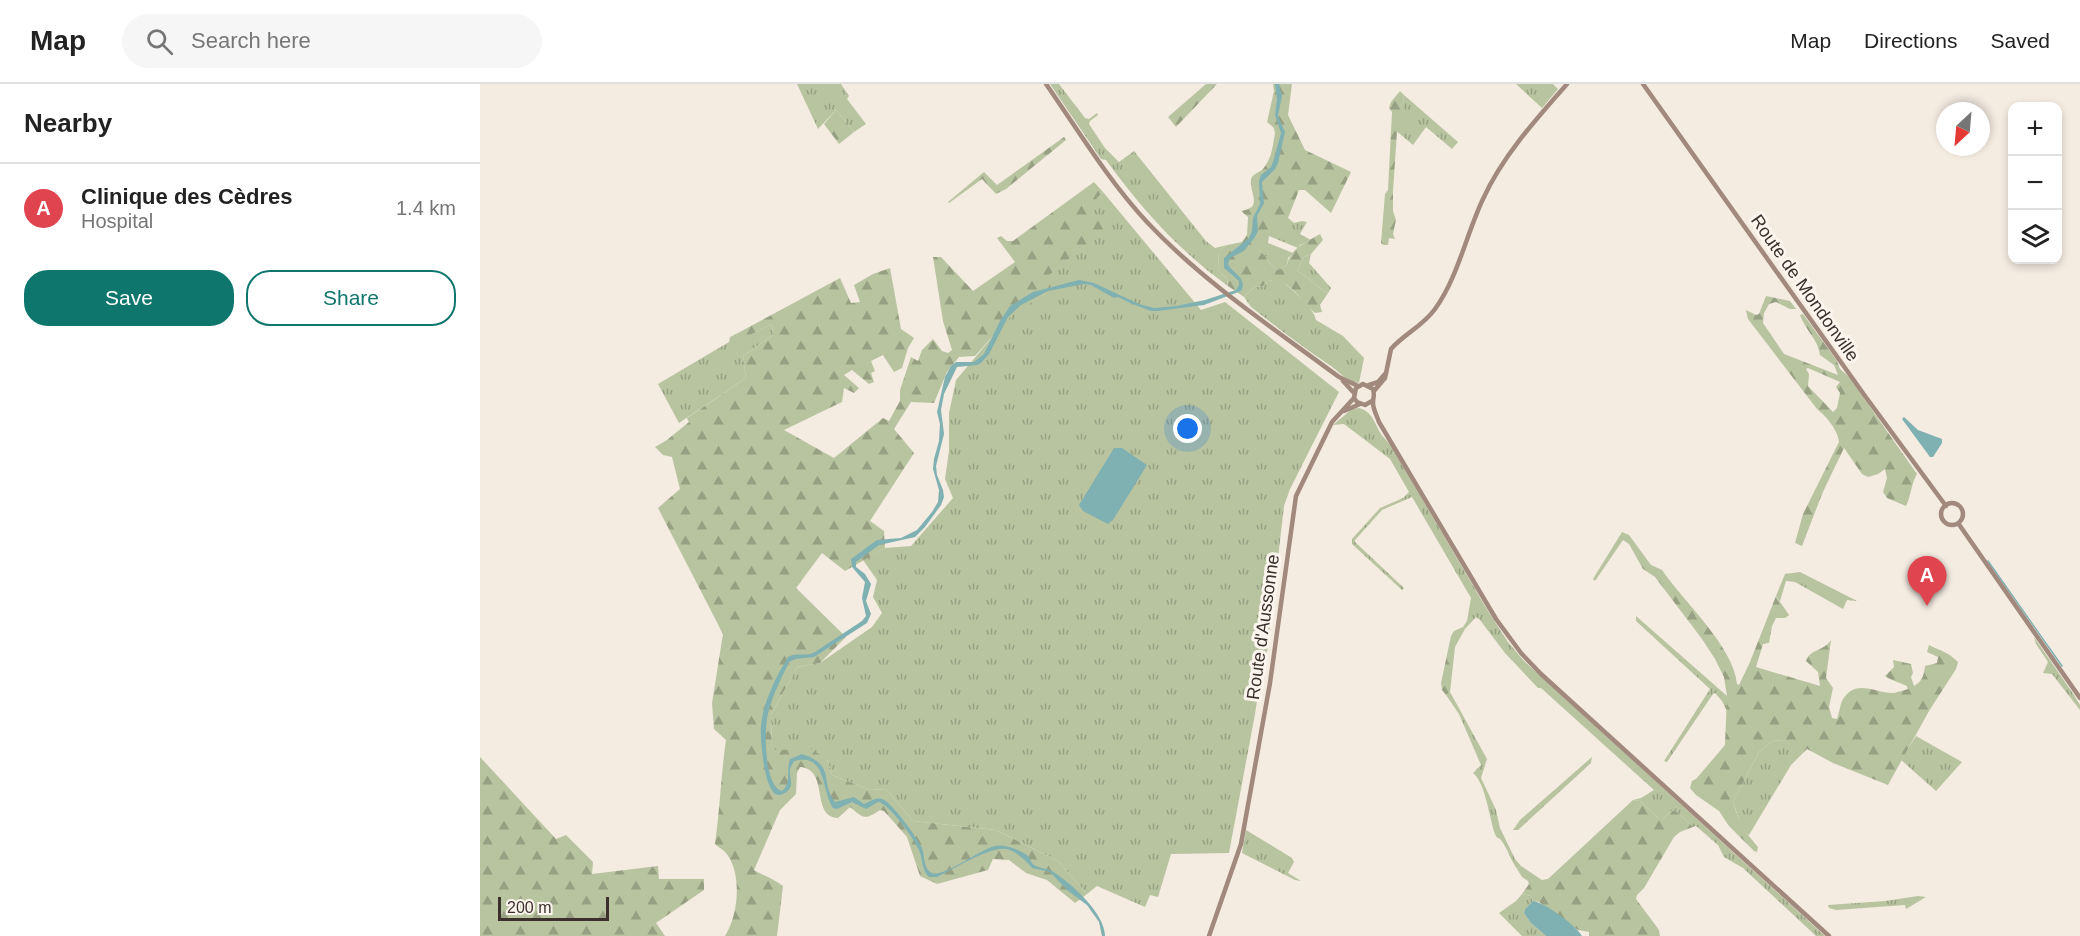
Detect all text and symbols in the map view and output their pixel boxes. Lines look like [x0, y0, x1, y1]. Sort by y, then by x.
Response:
search box [122, 14, 542, 68]
text: Map [30, 25, 86, 56]
icon: search [143, 25, 176, 58]
text: Search here [191, 28, 311, 53]
text: Map [1790, 29, 1831, 52]
text: Directions [1864, 29, 1957, 52]
text: Saved [1990, 29, 2050, 52]
north arrow [1936, 102, 1990, 156]
map controls [2008, 102, 2062, 264]
button: + [2008, 102, 2062, 156]
text: Nearby [24, 108, 112, 138]
button: − [2008, 156, 2062, 210]
text: Clinique des Cèdres [81, 184, 293, 209]
text: A [36, 197, 51, 219]
text: 1.4 km [396, 197, 456, 219]
text: Hospital [81, 210, 153, 232]
button: layers [2008, 210, 2062, 264]
street label: Route de Mondonville [1747, 211, 1863, 365]
button: Save [24, 270, 234, 326]
button: Share [246, 270, 456, 326]
your location [1173, 414, 1202, 443]
street label: Route d'Aussonne [1243, 553, 1283, 701]
pin: A [1908, 556, 1946, 606]
scale bar [498, 894, 609, 922]
text: 200 m [507, 899, 551, 916]

